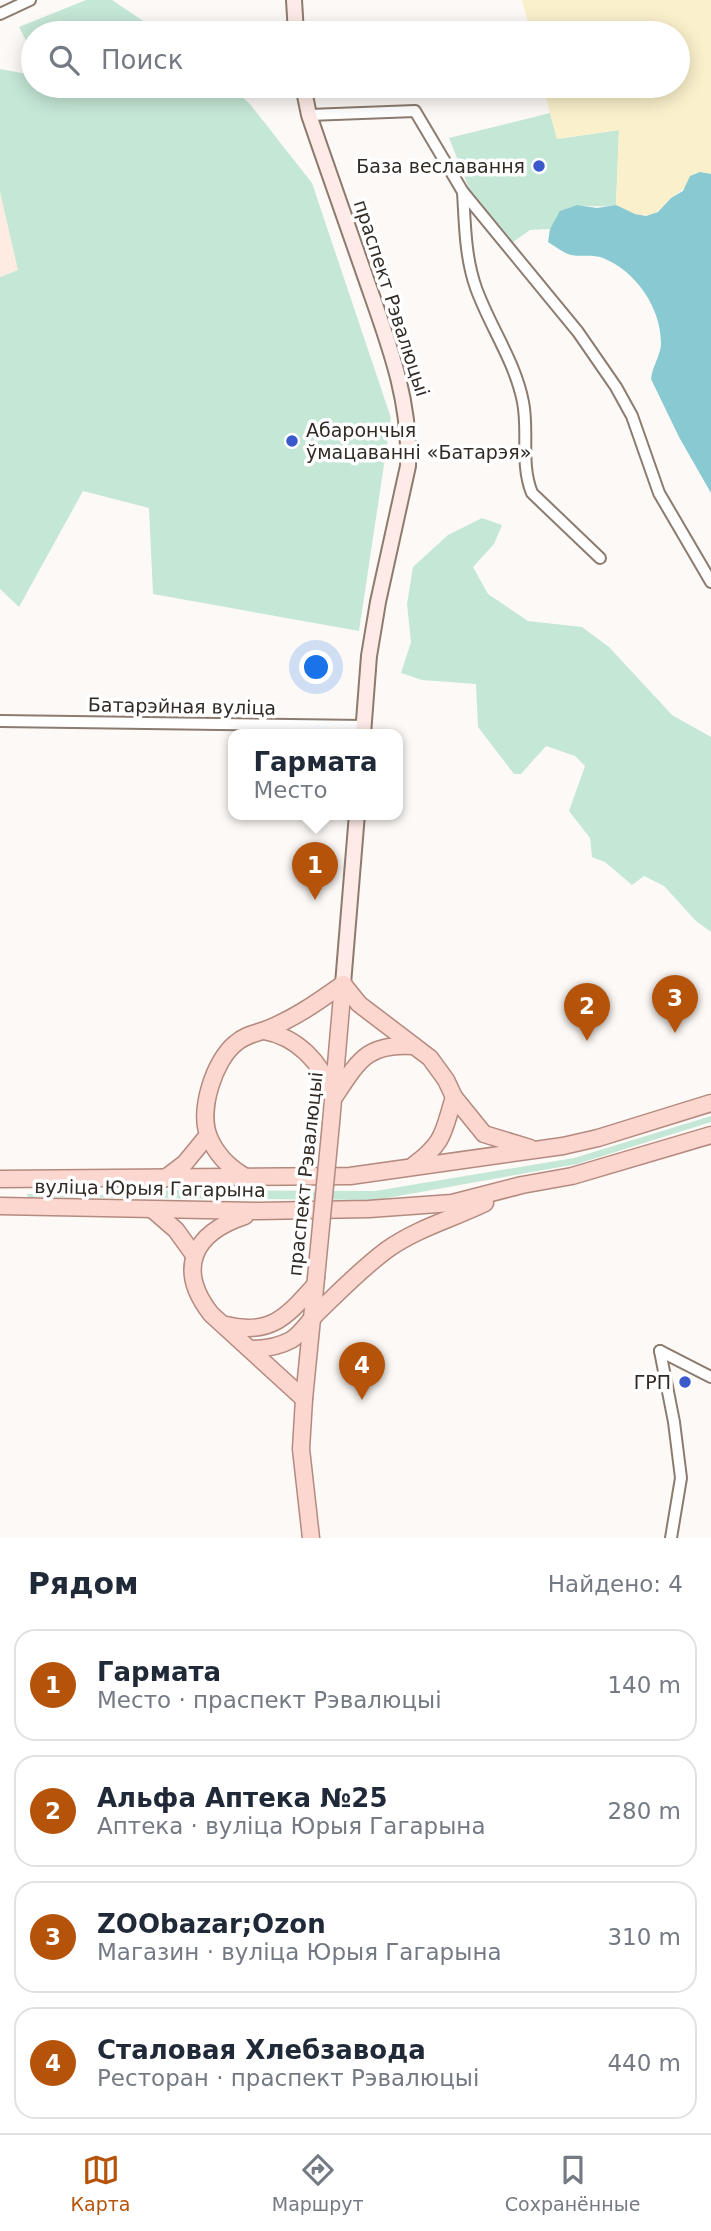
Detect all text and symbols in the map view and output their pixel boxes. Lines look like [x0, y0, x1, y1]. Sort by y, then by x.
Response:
search box [21, 21, 690, 98]
icon: search [45, 41, 83, 79]
text: Поиск [101, 45, 183, 75]
place label: База веславання [356, 155, 525, 177]
marker: База веславання [531, 158, 547, 174]
street label: праспект Рэвалюцыі [350, 197, 434, 399]
place label: Абарончыя ўмацаванні «Батарэя» [306, 419, 531, 463]
marker: Абарончыя ўмацаванні «Батарэя» [284, 433, 300, 449]
your location [299, 650, 333, 684]
street label: Батарэйная вуліца [88, 693, 276, 719]
popup [228, 729, 403, 820]
text: Гармата [253, 747, 378, 777]
text: Место [253, 777, 328, 803]
pin: 1 [292, 842, 338, 900]
pin: 3 [652, 975, 698, 1033]
pin: 2 [564, 983, 610, 1041]
street label: праспект Рэвалюцыі [283, 1071, 327, 1277]
street label: вуліца Юрыя Гагарына [34, 1175, 266, 1201]
pin: 4 [339, 1342, 385, 1400]
place label: ГРП [634, 1371, 671, 1393]
marker: ГРП [677, 1374, 693, 1390]
text: Рядом [28, 1566, 139, 1601]
text: Найдено: 4 [548, 1571, 683, 1597]
text: Гармата [97, 1657, 221, 1687]
text: 1 [45, 1672, 61, 1698]
text: 140 m [607, 1672, 681, 1698]
text: Место · праспект Рэвалюцыі [97, 1687, 442, 1713]
text: Альфа Аптека №25 [97, 1783, 388, 1813]
text: 2 [45, 1798, 61, 1824]
text: 280 m [607, 1798, 681, 1824]
text: Аптека · вуліца Юрыя Гагарына [97, 1813, 485, 1839]
text: ZOObazar;Ozon [97, 1909, 326, 1939]
text: 3 [45, 1924, 61, 1950]
text: 310 m [607, 1924, 681, 1950]
text: Магазин · вуліца Юрыя Гагарына [97, 1939, 502, 1965]
text: Сталовая Хлебзавода [97, 2035, 426, 2065]
text: 4 [45, 2050, 61, 2076]
text: 440 m [607, 2050, 681, 2076]
text: Ресторан · праспект Рэвалюцыі [97, 2065, 479, 2091]
tab: Карта [71, 2151, 131, 2215]
tab: Маршрут [272, 2151, 364, 2215]
tab: Сохранённые [505, 2151, 640, 2215]

